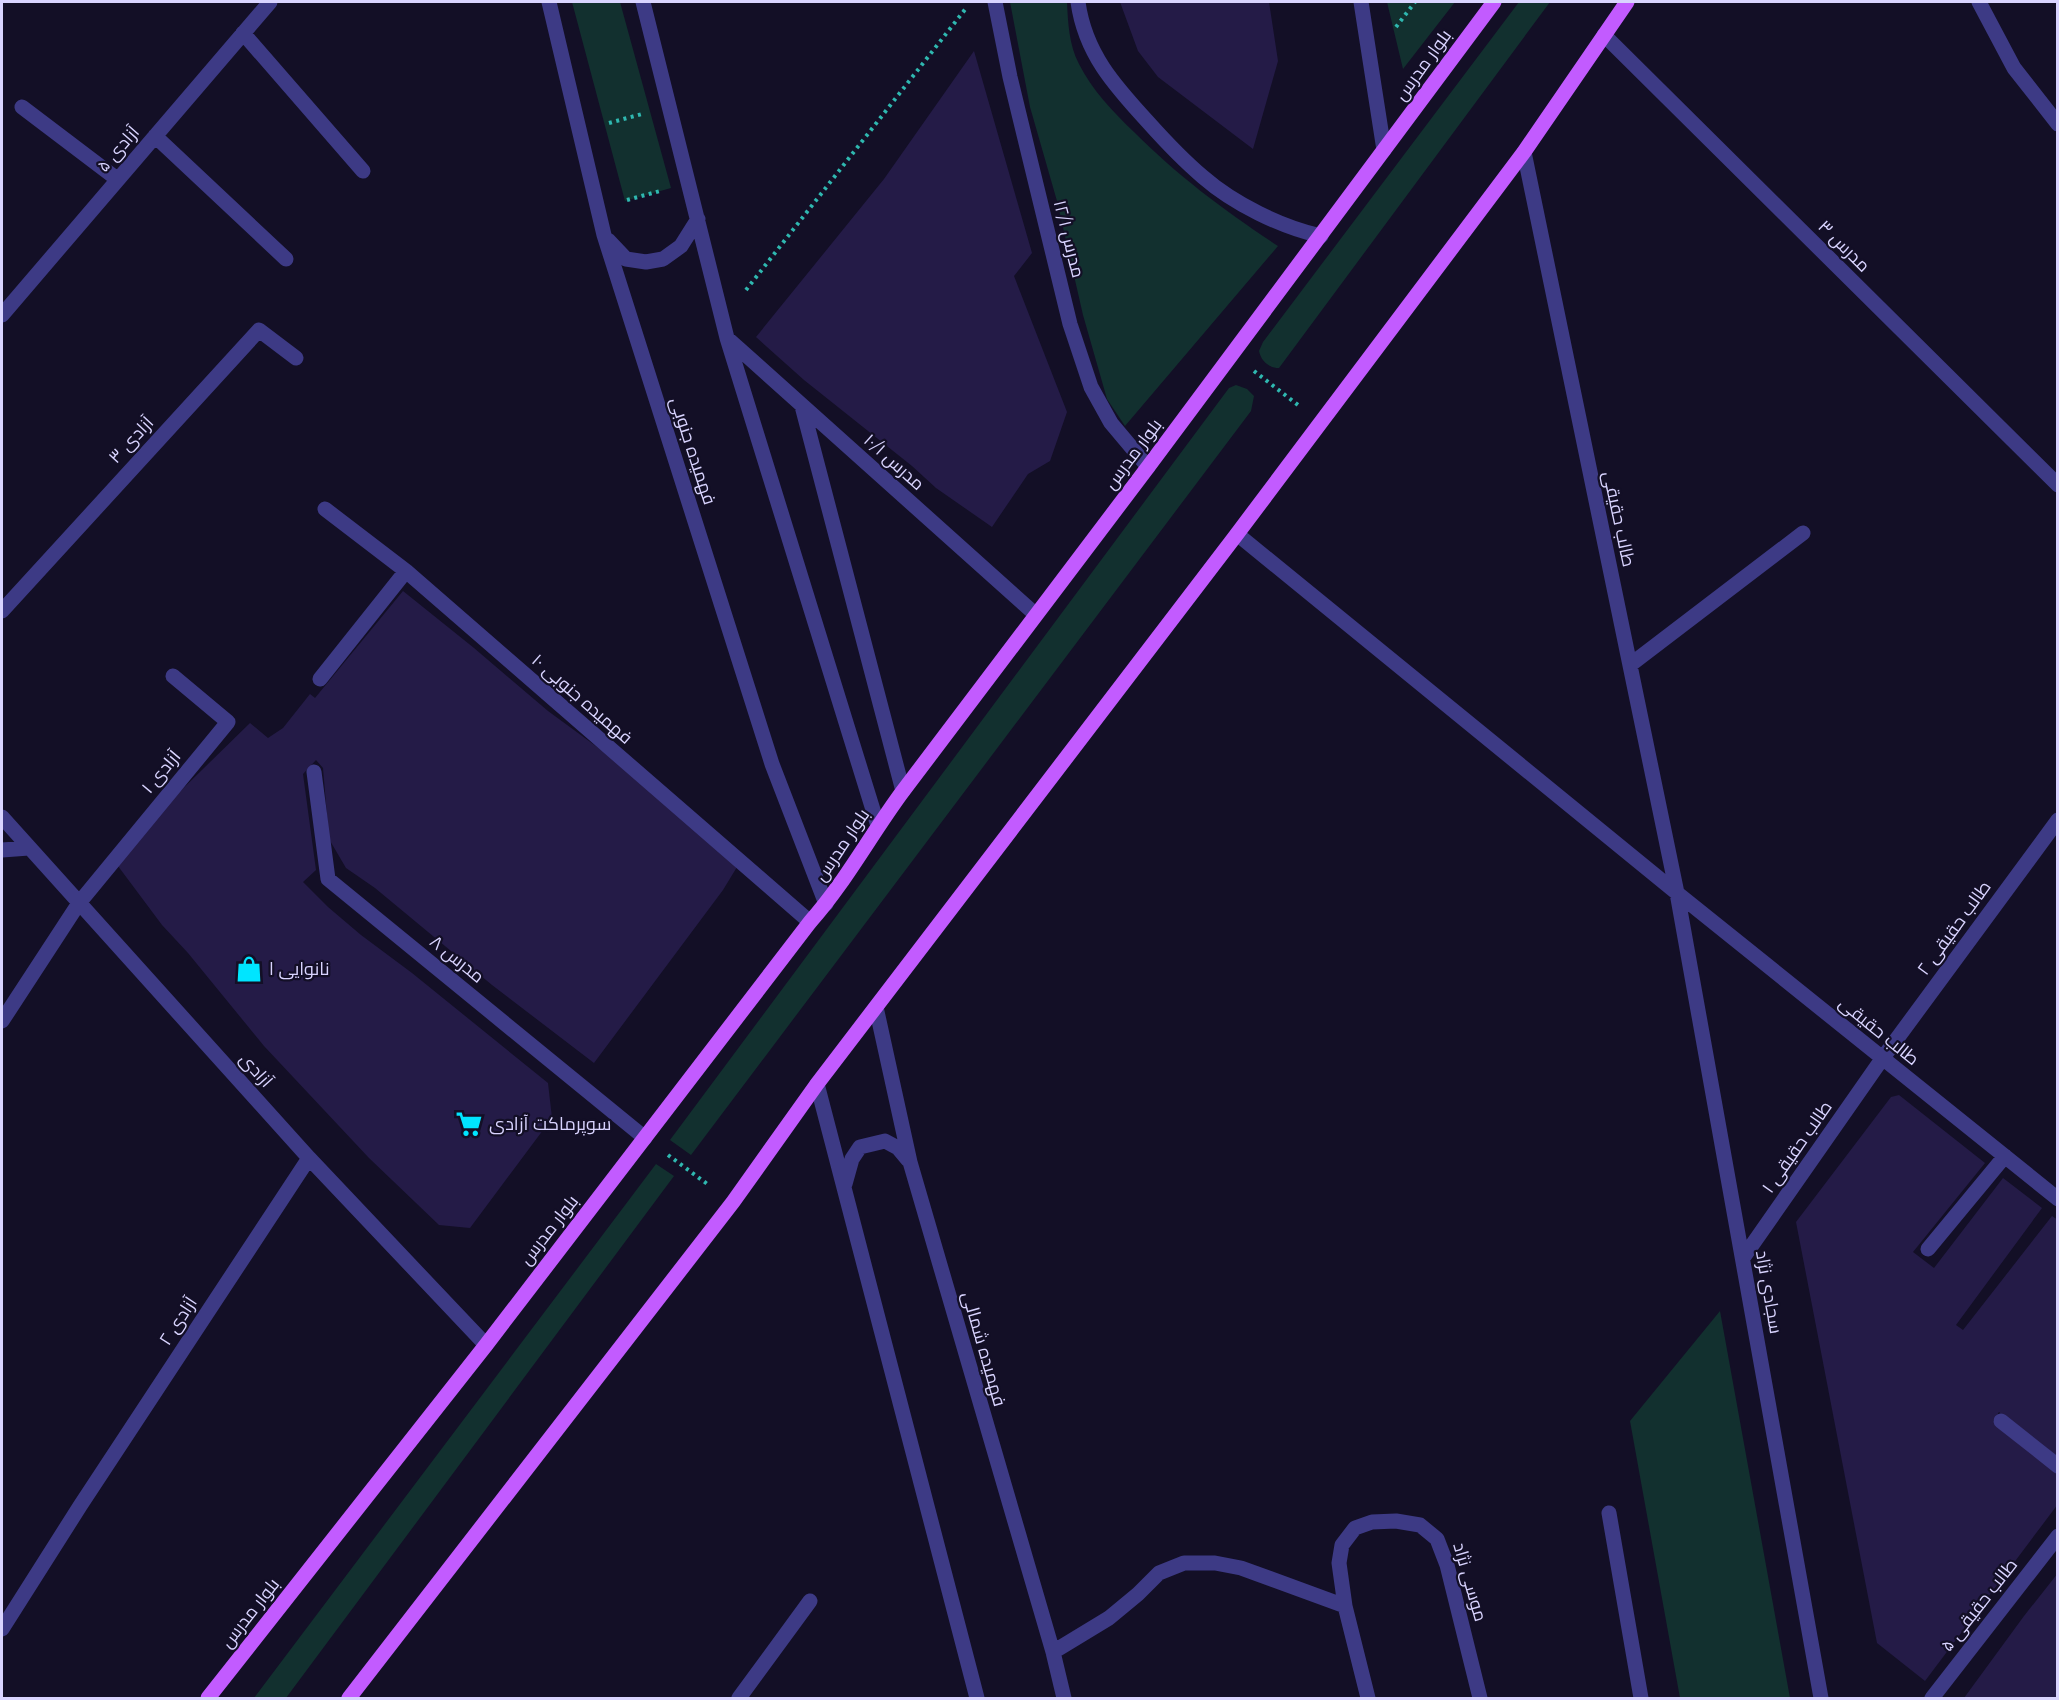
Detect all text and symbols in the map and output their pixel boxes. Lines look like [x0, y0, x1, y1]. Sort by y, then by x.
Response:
street label: بلوار مدرس [1390, 25, 1456, 105]
street label: آزادی ۵ [92, 121, 144, 177]
street label: مدرس ۱۲/۱ [1049, 198, 1089, 280]
street label: مدرس ۳ [1813, 215, 1875, 277]
street label: فهمیده جنوبی [665, 395, 721, 507]
street label: آزادی ۳ [104, 412, 158, 468]
street label: بلوار مدرس [1099, 414, 1167, 494]
street label: مدرس ۱۰/۱ [859, 429, 929, 495]
street label: طالب حقیقی [1598, 469, 1640, 569]
street label: فهمیده جنوبی ۱۰ [527, 649, 637, 749]
street label: آزادی ۱ [137, 746, 185, 798]
street label: بلوار مدرس [810, 805, 874, 885]
street label: طالب حقیقی ۲ [1912, 876, 1996, 980]
street label: مدرس ۸ [425, 930, 489, 988]
shop icon: نانوایی ا [234, 954, 264, 984]
place label: نانوایی ا [269, 958, 329, 980]
street label: طالب حقیقی [1834, 992, 1924, 1070]
street label: آزادی [235, 1048, 277, 1092]
street label: طالب حقیقی ۱ [1757, 1097, 1837, 1197]
supermarket icon: سوپرماکت آزادی [454, 1109, 484, 1139]
place label: سوپرماکت آزادی [489, 1113, 611, 1136]
street label: بلوار مدرس [515, 1191, 583, 1269]
street label: سجادی نژاد [1751, 1249, 1787, 1335]
street label: فهمیده شمالی [957, 1289, 1011, 1409]
street label: آزادی ۲ [154, 1292, 202, 1349]
street label: موسی نژاد [1448, 1540, 1492, 1624]
street label: طالب حقیقی ۵ [1936, 1554, 2022, 1656]
street label: بلوار مدرس [216, 1574, 284, 1652]

